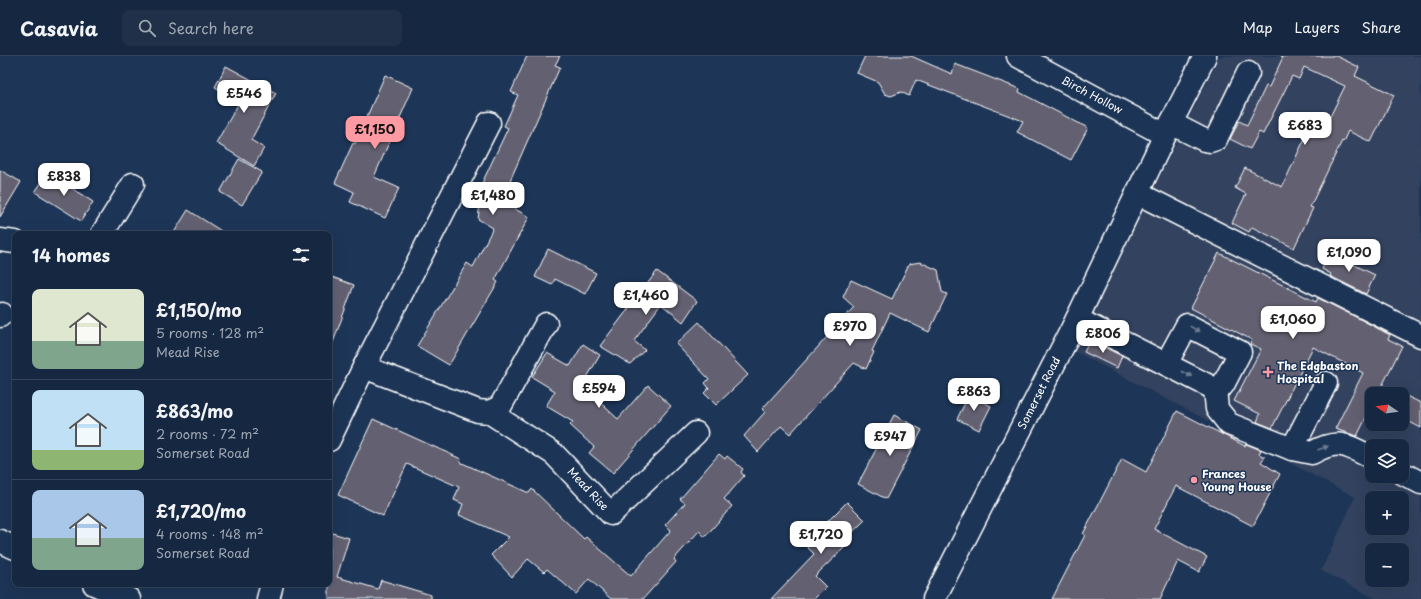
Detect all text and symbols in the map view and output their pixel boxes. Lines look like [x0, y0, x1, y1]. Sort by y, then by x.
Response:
search box [122, 10, 402, 46]
text: Casavia [20, 14, 98, 42]
text: Search here [168, 16, 254, 39]
icon: search [136, 17, 158, 39]
text: Map [1243, 17, 1273, 38]
text: Layers [1295, 17, 1340, 38]
text: Share [1362, 17, 1401, 38]
street label: Birch Hollow [1059, 71, 1126, 118]
pin: £546 [220, 80, 268, 114]
text: £546 [226, 83, 262, 102]
pin: £683 [1281, 112, 1329, 146]
text: £683 [1288, 115, 1322, 134]
pin: £1,150 [342, 116, 408, 150]
text: £1,150 [355, 119, 395, 138]
pin: £838 [40, 163, 88, 197]
text: £838 [47, 166, 81, 185]
pin: £1,480 [460, 182, 526, 216]
text: £1,480 [470, 185, 516, 204]
pin: £1,090 [1316, 239, 1382, 273]
text: 14 homes [32, 242, 110, 268]
text: £1,090 [1326, 242, 1372, 261]
icon: filters [290, 244, 312, 266]
pin: £1,460 [613, 282, 679, 316]
text: £1,460 [623, 285, 669, 304]
text: £1,150/mo [156, 297, 241, 323]
icon: home [64, 305, 112, 353]
pin: £1,060 [1260, 306, 1326, 340]
text: £1,060 [1270, 309, 1316, 328]
pin: £970 [826, 313, 874, 347]
text: £970 [833, 316, 867, 335]
pin: £806 [1079, 320, 1127, 354]
text: 5 rooms · 128 m² [156, 323, 264, 342]
text: £806 [1085, 323, 1121, 342]
one-way arrow [1189, 325, 1200, 332]
text: Mead Rise [156, 342, 220, 361]
street label: Somerset Road [1013, 354, 1064, 432]
place label: The Edgbaston Hospital [1277, 357, 1359, 387]
marker: The Edgbaston Hospital [1262, 366, 1274, 378]
one-way arrow [1181, 371, 1192, 377]
pin: £594 [575, 375, 623, 409]
text: £594 [582, 378, 616, 397]
pin: £863 [950, 378, 998, 412]
text: £863 [957, 381, 991, 400]
north arrow [1365, 387, 1409, 431]
map controls [1365, 387, 1409, 587]
text: £863/mo [156, 398, 233, 424]
icon: home [64, 406, 112, 454]
pin: £947 [866, 423, 914, 457]
text: 2 rooms · 72 m² [156, 424, 259, 443]
text: £947 [874, 426, 906, 445]
button: layers [1365, 439, 1409, 483]
text: Somerset Road [156, 443, 250, 462]
one-way arrow [1318, 444, 1330, 450]
street label: Mead Rise [564, 463, 613, 514]
place label: Frances Young House [1202, 465, 1271, 495]
marker: Frances Young House [1189, 475, 1199, 485]
button: + [1365, 491, 1409, 535]
text: £1,720/mo [156, 498, 246, 524]
icon: home [64, 506, 112, 554]
pin: £1,720 [788, 521, 854, 555]
text: 4 rooms · 148 m² [156, 524, 264, 543]
text: £1,720 [799, 524, 843, 543]
text: Somerset Road [156, 543, 250, 562]
button: − [1365, 543, 1409, 587]

